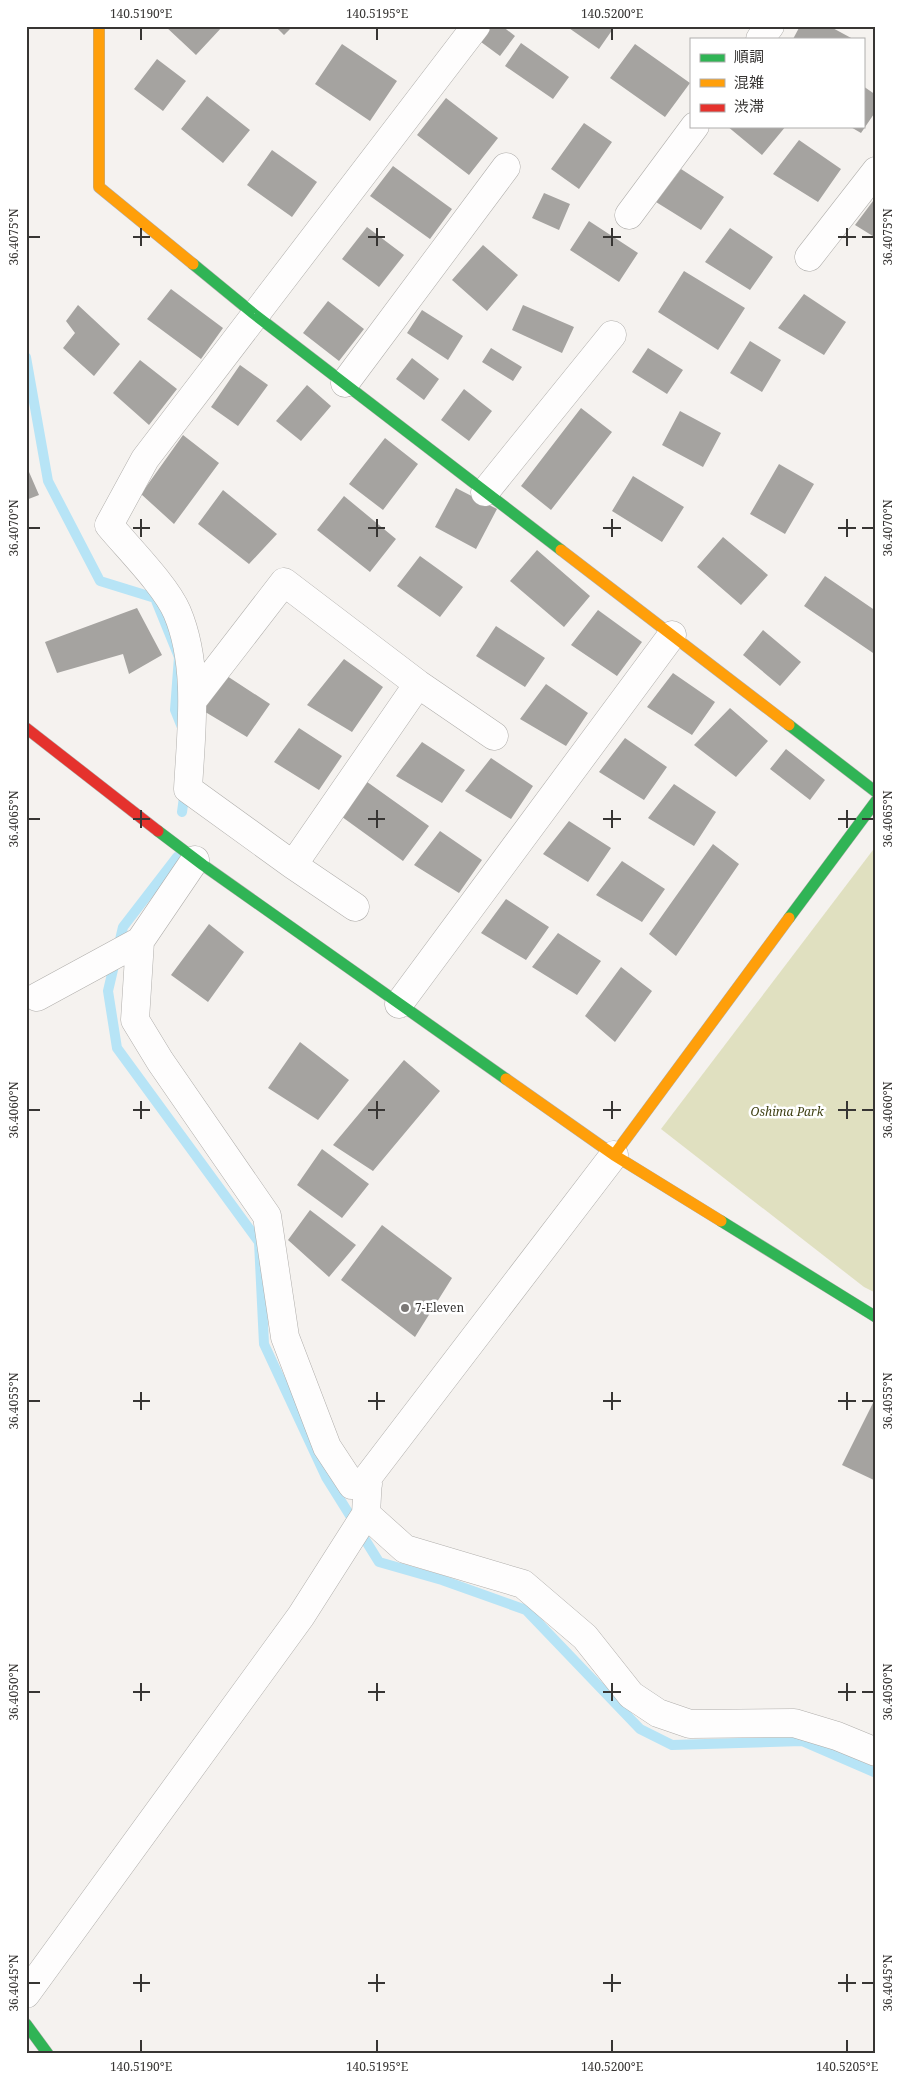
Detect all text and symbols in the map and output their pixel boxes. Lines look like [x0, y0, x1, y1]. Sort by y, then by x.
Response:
text: 140.5190°E [110, 5, 172, 22]
text: 140.5195°E [346, 5, 408, 22]
text: 140.5200°E [581, 5, 643, 22]
legend [690, 38, 864, 128]
text: 順調 [734, 46, 764, 66]
text: 混雑 [734, 72, 764, 92]
text: 渋滞 [734, 96, 764, 116]
text: 36.4075°N [5, 208, 22, 266]
text: 36.4075°N [879, 208, 896, 266]
text: 36.4070°N [5, 499, 22, 557]
text: 36.4070°N [879, 499, 896, 557]
text: 36.4065°N [5, 790, 22, 848]
text: 36.4065°N [879, 790, 896, 848]
text: 36.4060°N [5, 1081, 22, 1139]
text: 36.4060°N [879, 1081, 896, 1139]
park label: Oshima Park [751, 1103, 825, 1120]
place label: 7-Eleven [415, 1299, 464, 1316]
marker: 7-Eleven [399, 1302, 411, 1314]
text: 36.4055°N [5, 1372, 22, 1430]
text: 36.4055°N [879, 1372, 896, 1430]
text: 36.4050°N [5, 1663, 22, 1721]
text: 36.4050°N [879, 1663, 896, 1721]
text: 36.4045°N [5, 1954, 22, 2012]
text: 36.4045°N [879, 1954, 896, 2012]
text: 140.5190°E [110, 2058, 172, 2075]
text: 140.5195°E [346, 2058, 408, 2075]
text: 140.5200°E [581, 2058, 643, 2075]
text: 140.5205°E [816, 2058, 878, 2075]

